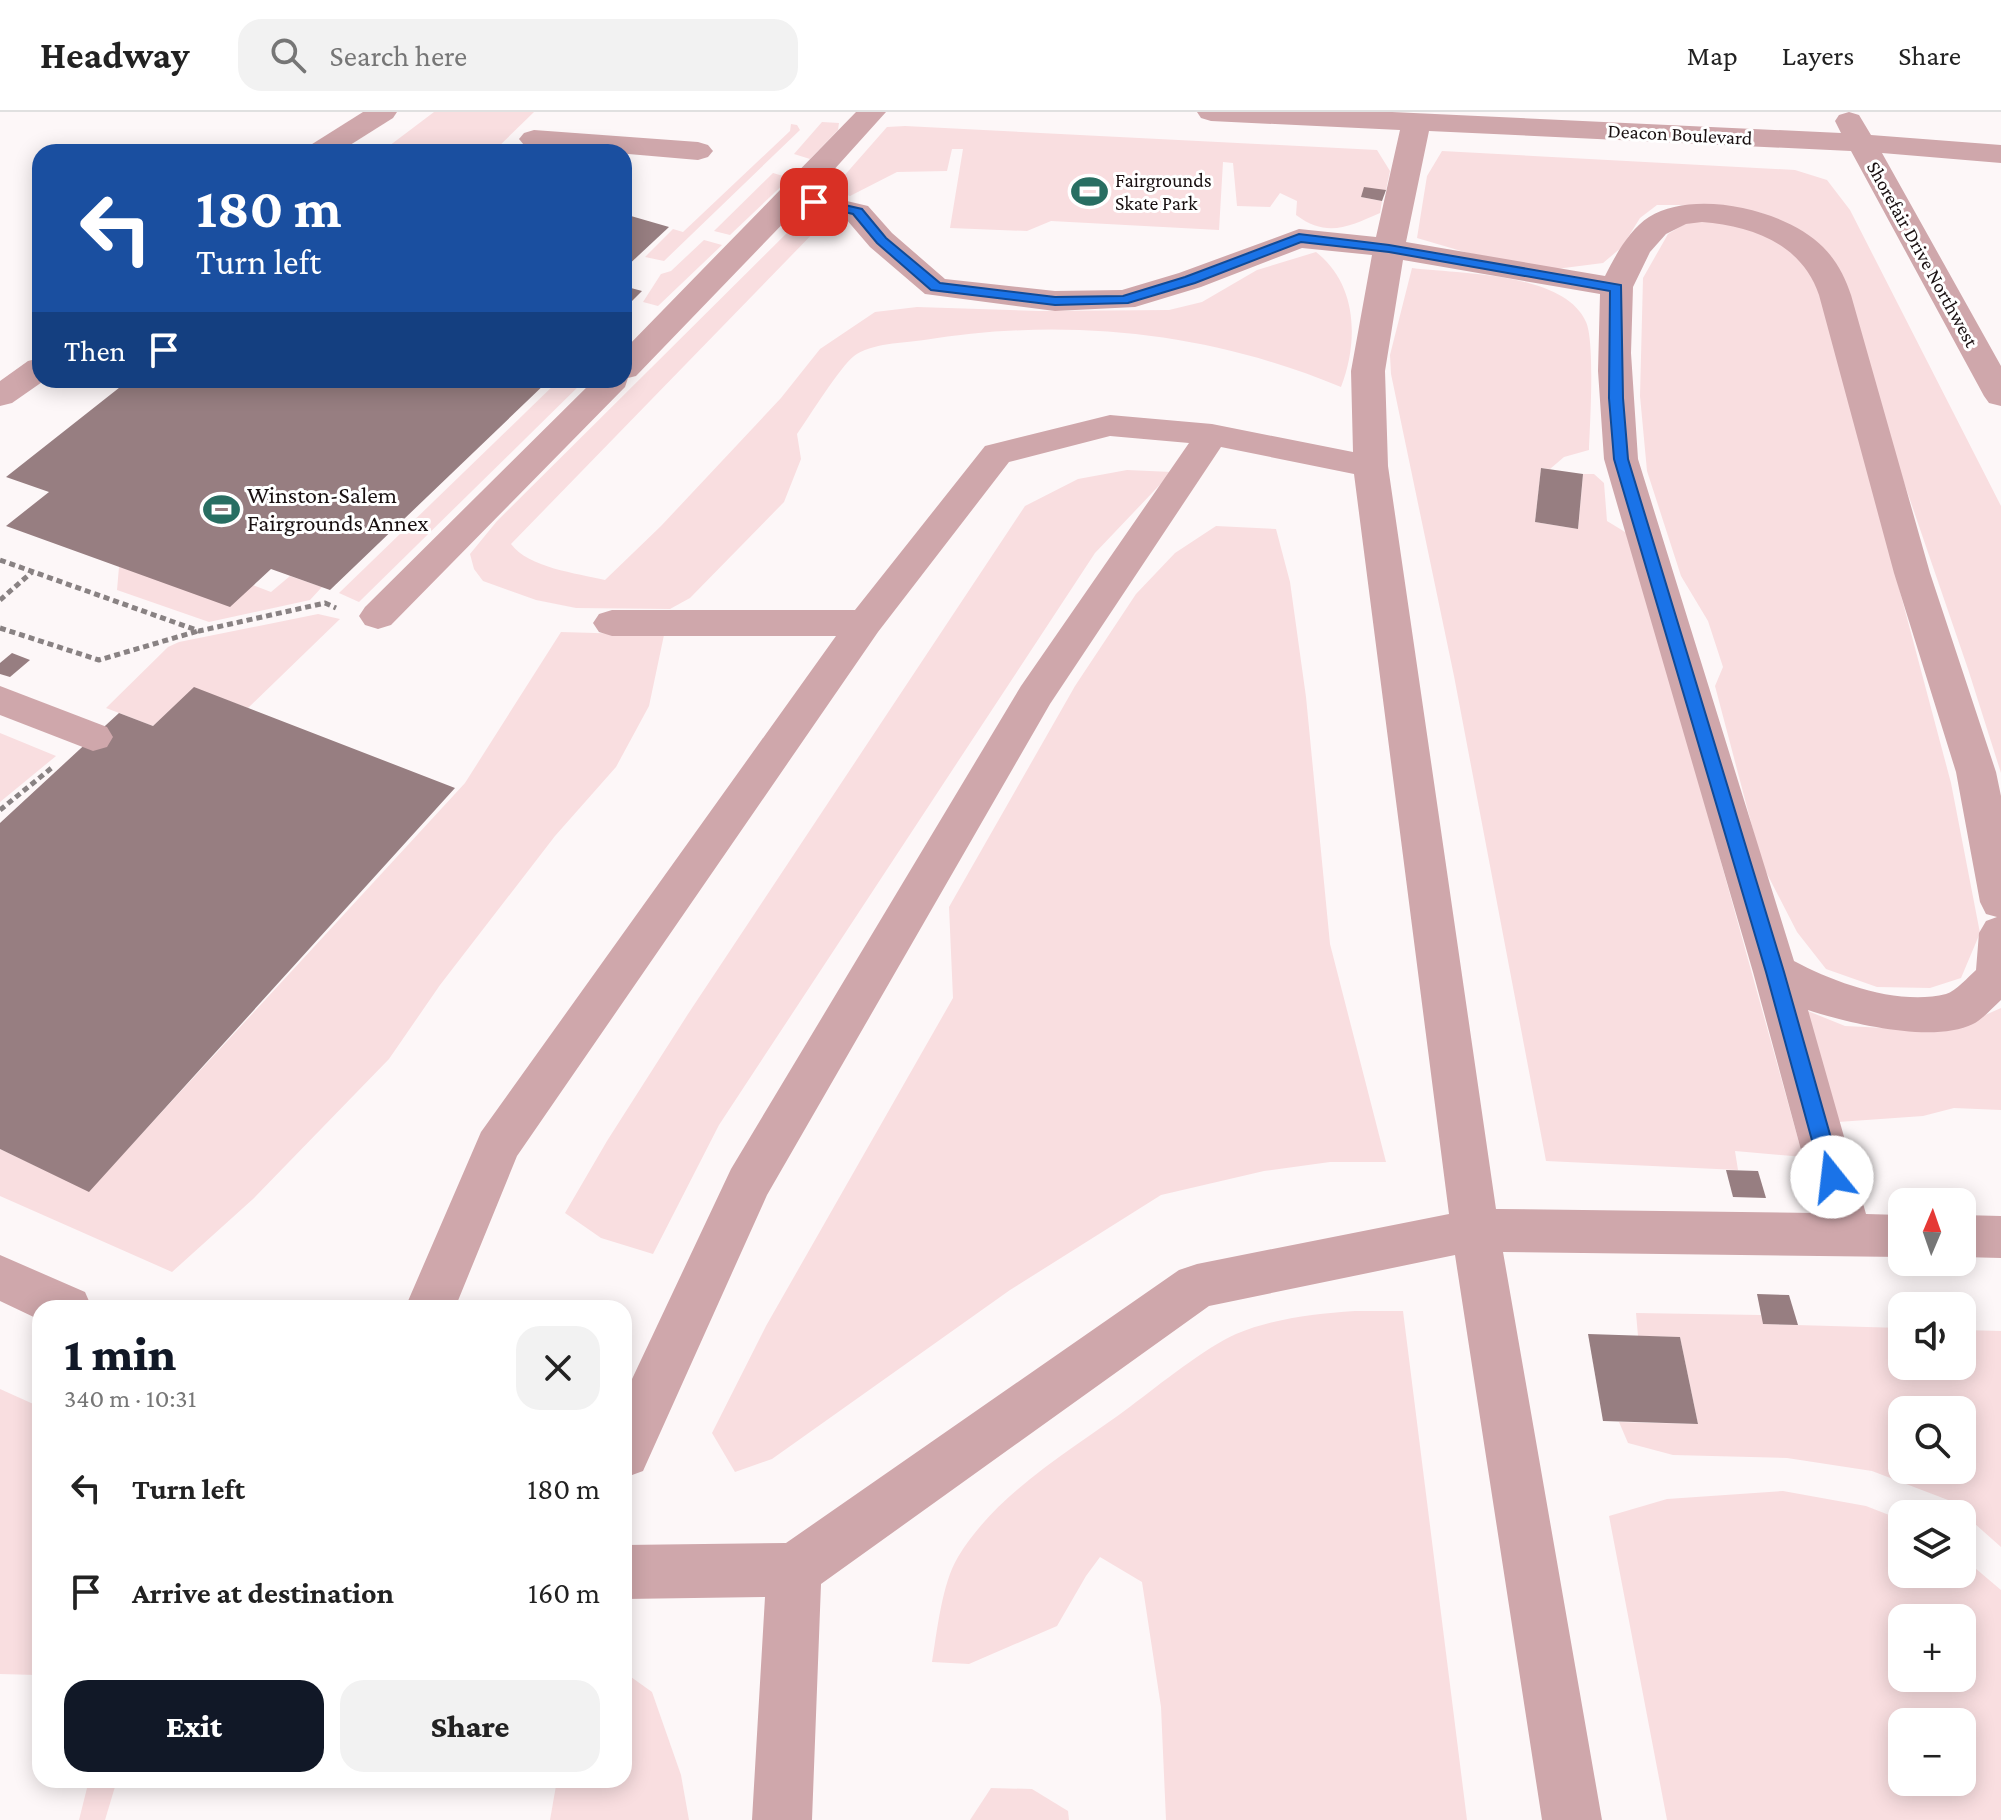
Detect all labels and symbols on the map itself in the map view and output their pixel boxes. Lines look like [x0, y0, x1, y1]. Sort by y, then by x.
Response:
street label: Deacon Boulevard [1607, 119, 1753, 149]
street label: Shorefair Drive Northwest [1863, 157, 1984, 351]
pin [780, 168, 848, 236]
place label: Fairgrounds Skate Park [1115, 169, 1212, 214]
sports icon: Fairgrounds Skate Park [1070, 173, 1108, 211]
place label: Winston-Salem Fairgrounds Annex [247, 481, 428, 536]
sports icon: Winston-Salem Fairgrounds Annex [202, 490, 240, 528]
position arrow [1790, 1135, 1874, 1219]
north arrow [1888, 1188, 1976, 1276]

